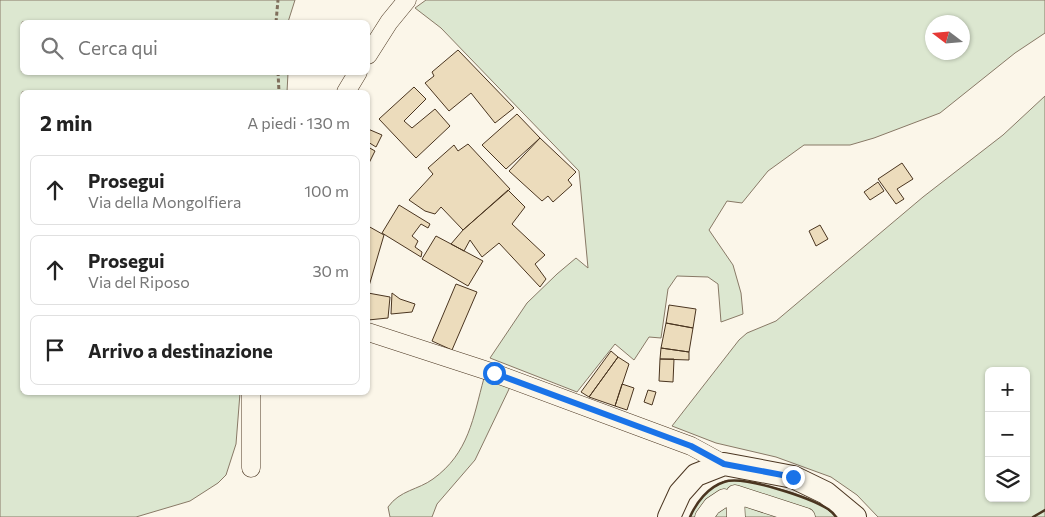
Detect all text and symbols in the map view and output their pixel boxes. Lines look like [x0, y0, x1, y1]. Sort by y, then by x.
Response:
north arrow [925, 15, 970, 60]
search box [20, 20, 370, 75]
icon: search [38, 34, 66, 62]
text: Cerca qui [78, 36, 158, 59]
text: 2 min [40, 110, 92, 135]
text: A piedi · 130 m [247, 113, 350, 132]
text: Prosegui [88, 169, 165, 192]
icon: ahead [41, 176, 69, 204]
text: 100 m [304, 181, 349, 200]
text: Via della Mongolfiera [88, 192, 241, 211]
text: Prosegui [88, 249, 165, 272]
icon: ahead [41, 256, 69, 284]
text: 30 m [312, 261, 349, 280]
text: Via del Riposo [88, 272, 190, 291]
icon: arrive [41, 336, 69, 364]
text: Arrivo a destinazione [88, 339, 273, 362]
route start [483, 362, 506, 385]
map controls [985, 367, 1030, 502]
button: + [985, 367, 1030, 412]
button: − [985, 412, 1030, 457]
button: layers [985, 457, 1030, 502]
route end [782, 466, 805, 489]

